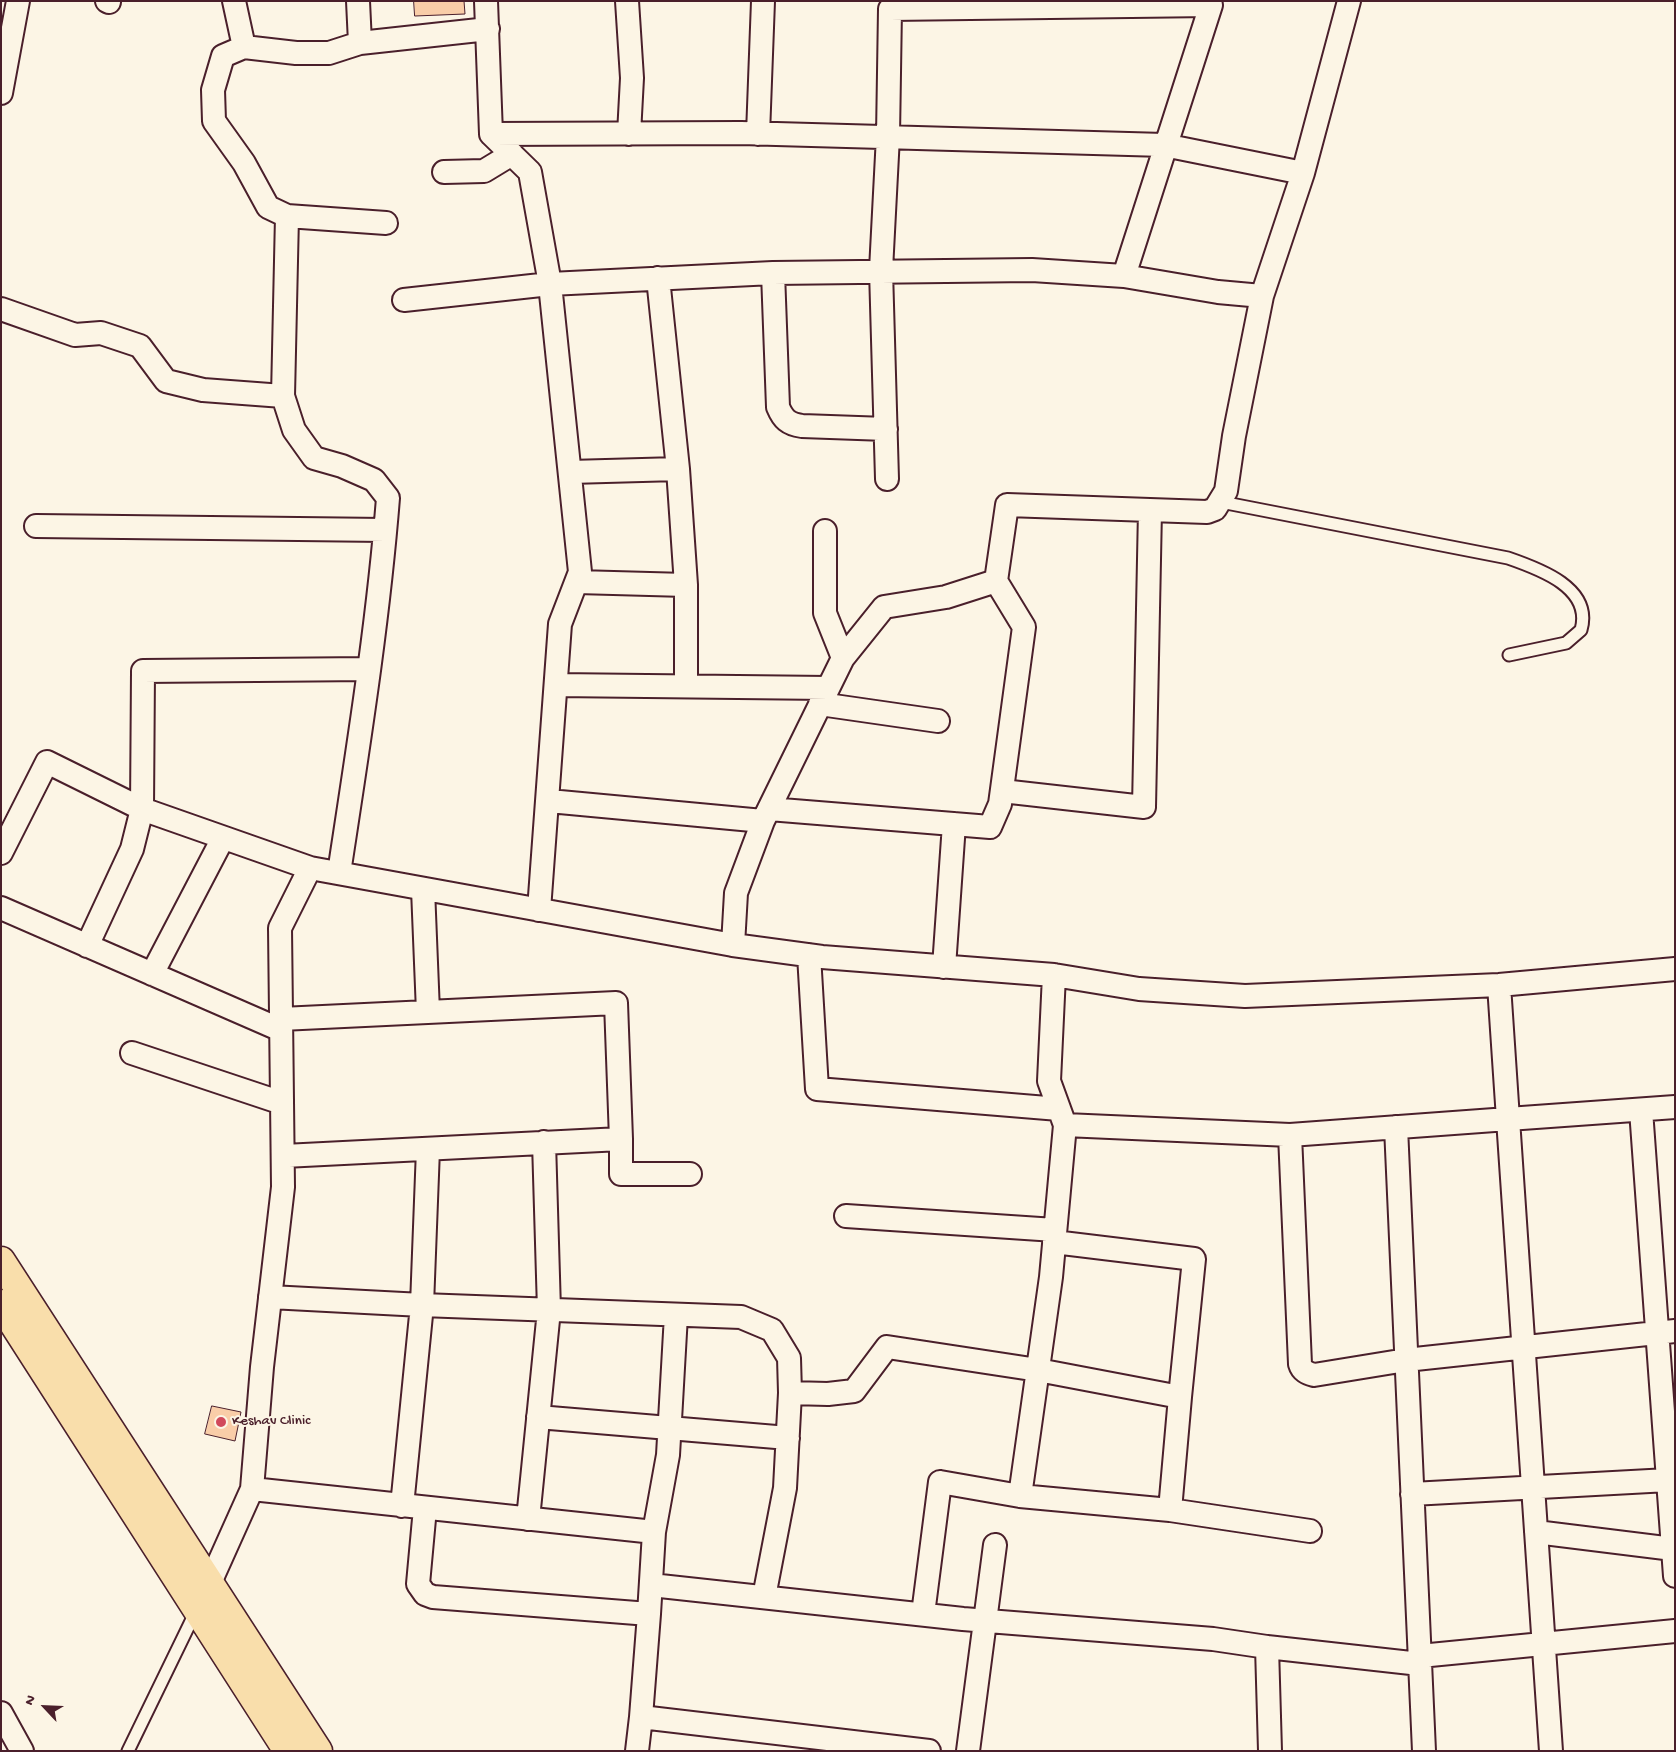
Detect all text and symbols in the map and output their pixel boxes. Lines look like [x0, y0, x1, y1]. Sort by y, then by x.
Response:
place label: Keshav Clinic [232, 1413, 310, 1431]
marker: Keshav Clinic [214, 1415, 228, 1429]
north arrow [20, 1682, 70, 1732]
text: N [21, 1693, 41, 1708]

